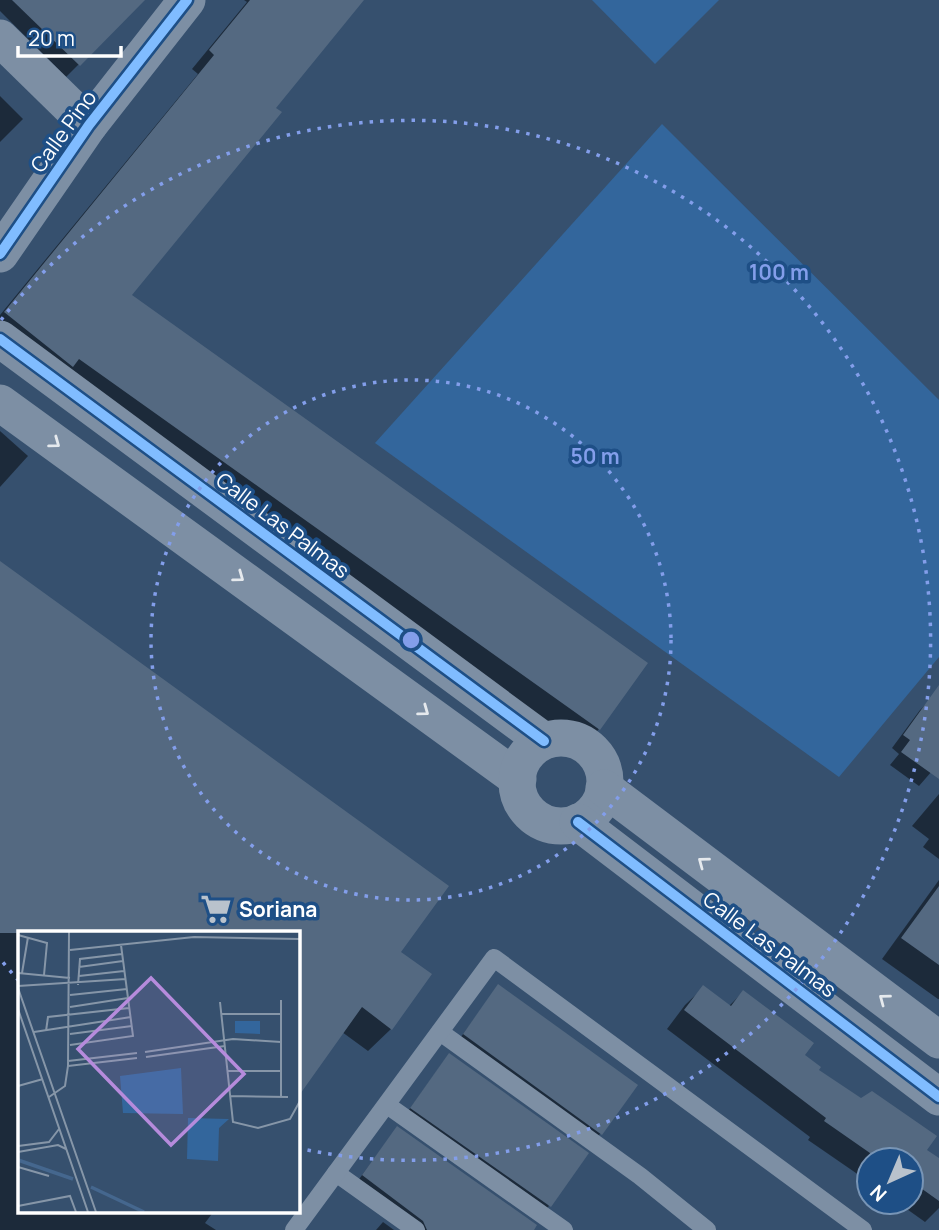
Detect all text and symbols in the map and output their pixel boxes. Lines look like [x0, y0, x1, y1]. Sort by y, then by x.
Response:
scale bar [18, 14, 121, 58]
text: 20 m [28, 24, 75, 52]
street label: Calle Pino [24, 84, 102, 178]
text: 100 m [749, 258, 809, 286]
one-way arrow [47, 435, 60, 448]
text: 50 m [570, 442, 620, 470]
street label: Calle Las Palmas [211, 466, 355, 584]
one-way arrow [231, 569, 244, 581]
centre of rings [399, 628, 423, 652]
one-way arrow [416, 702, 428, 715]
one-way arrow [698, 858, 710, 871]
street label: Calle Las Palmas [698, 885, 842, 1003]
supermarket icon: Soriana [199, 892, 233, 926]
place label: Soriana [239, 895, 317, 923]
inset map [18, 931, 299, 1212]
one-way arrow [880, 995, 892, 1007]
north arrow [855, 1146, 925, 1216]
text: N [864, 1179, 892, 1207]

